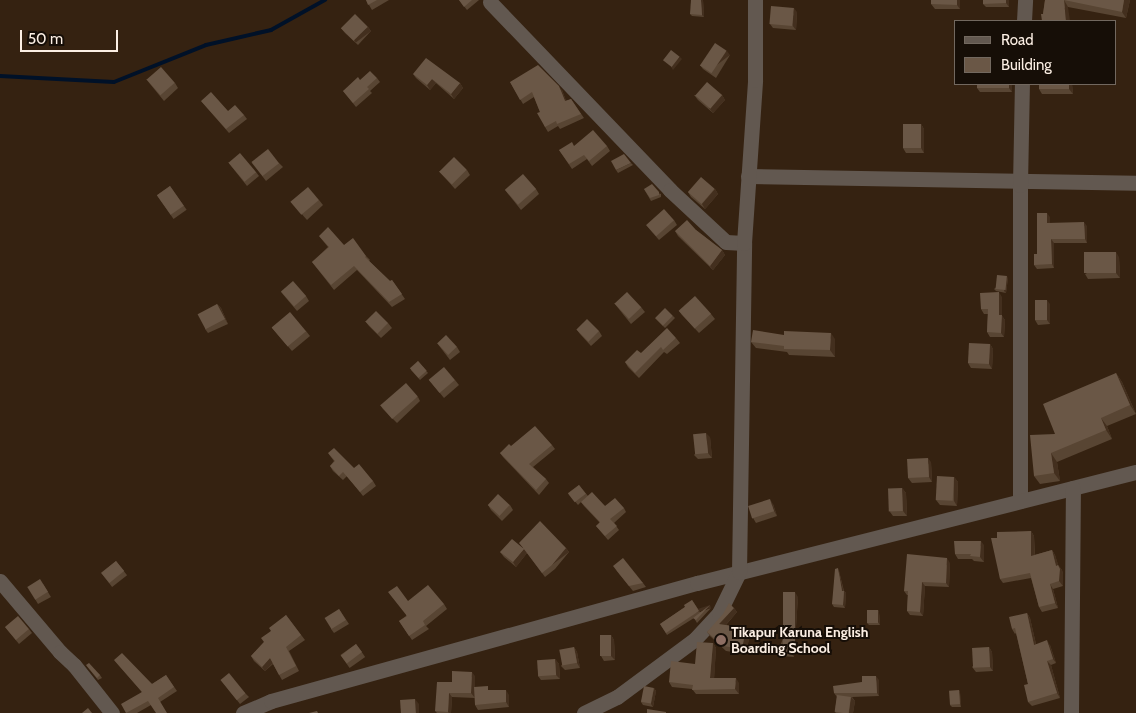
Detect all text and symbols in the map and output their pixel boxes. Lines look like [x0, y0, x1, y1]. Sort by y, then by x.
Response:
scale bar [22, 20, 120, 52]
legend [954, 20, 1116, 85]
text: 50 m [28, 30, 63, 48]
text: Road [1001, 31, 1034, 49]
text: Building [1001, 56, 1052, 74]
place label: Tikapur Karuna English Boarding School [731, 624, 868, 656]
marker: Tikapur Karuna English Boarding School [715, 634, 727, 646]

